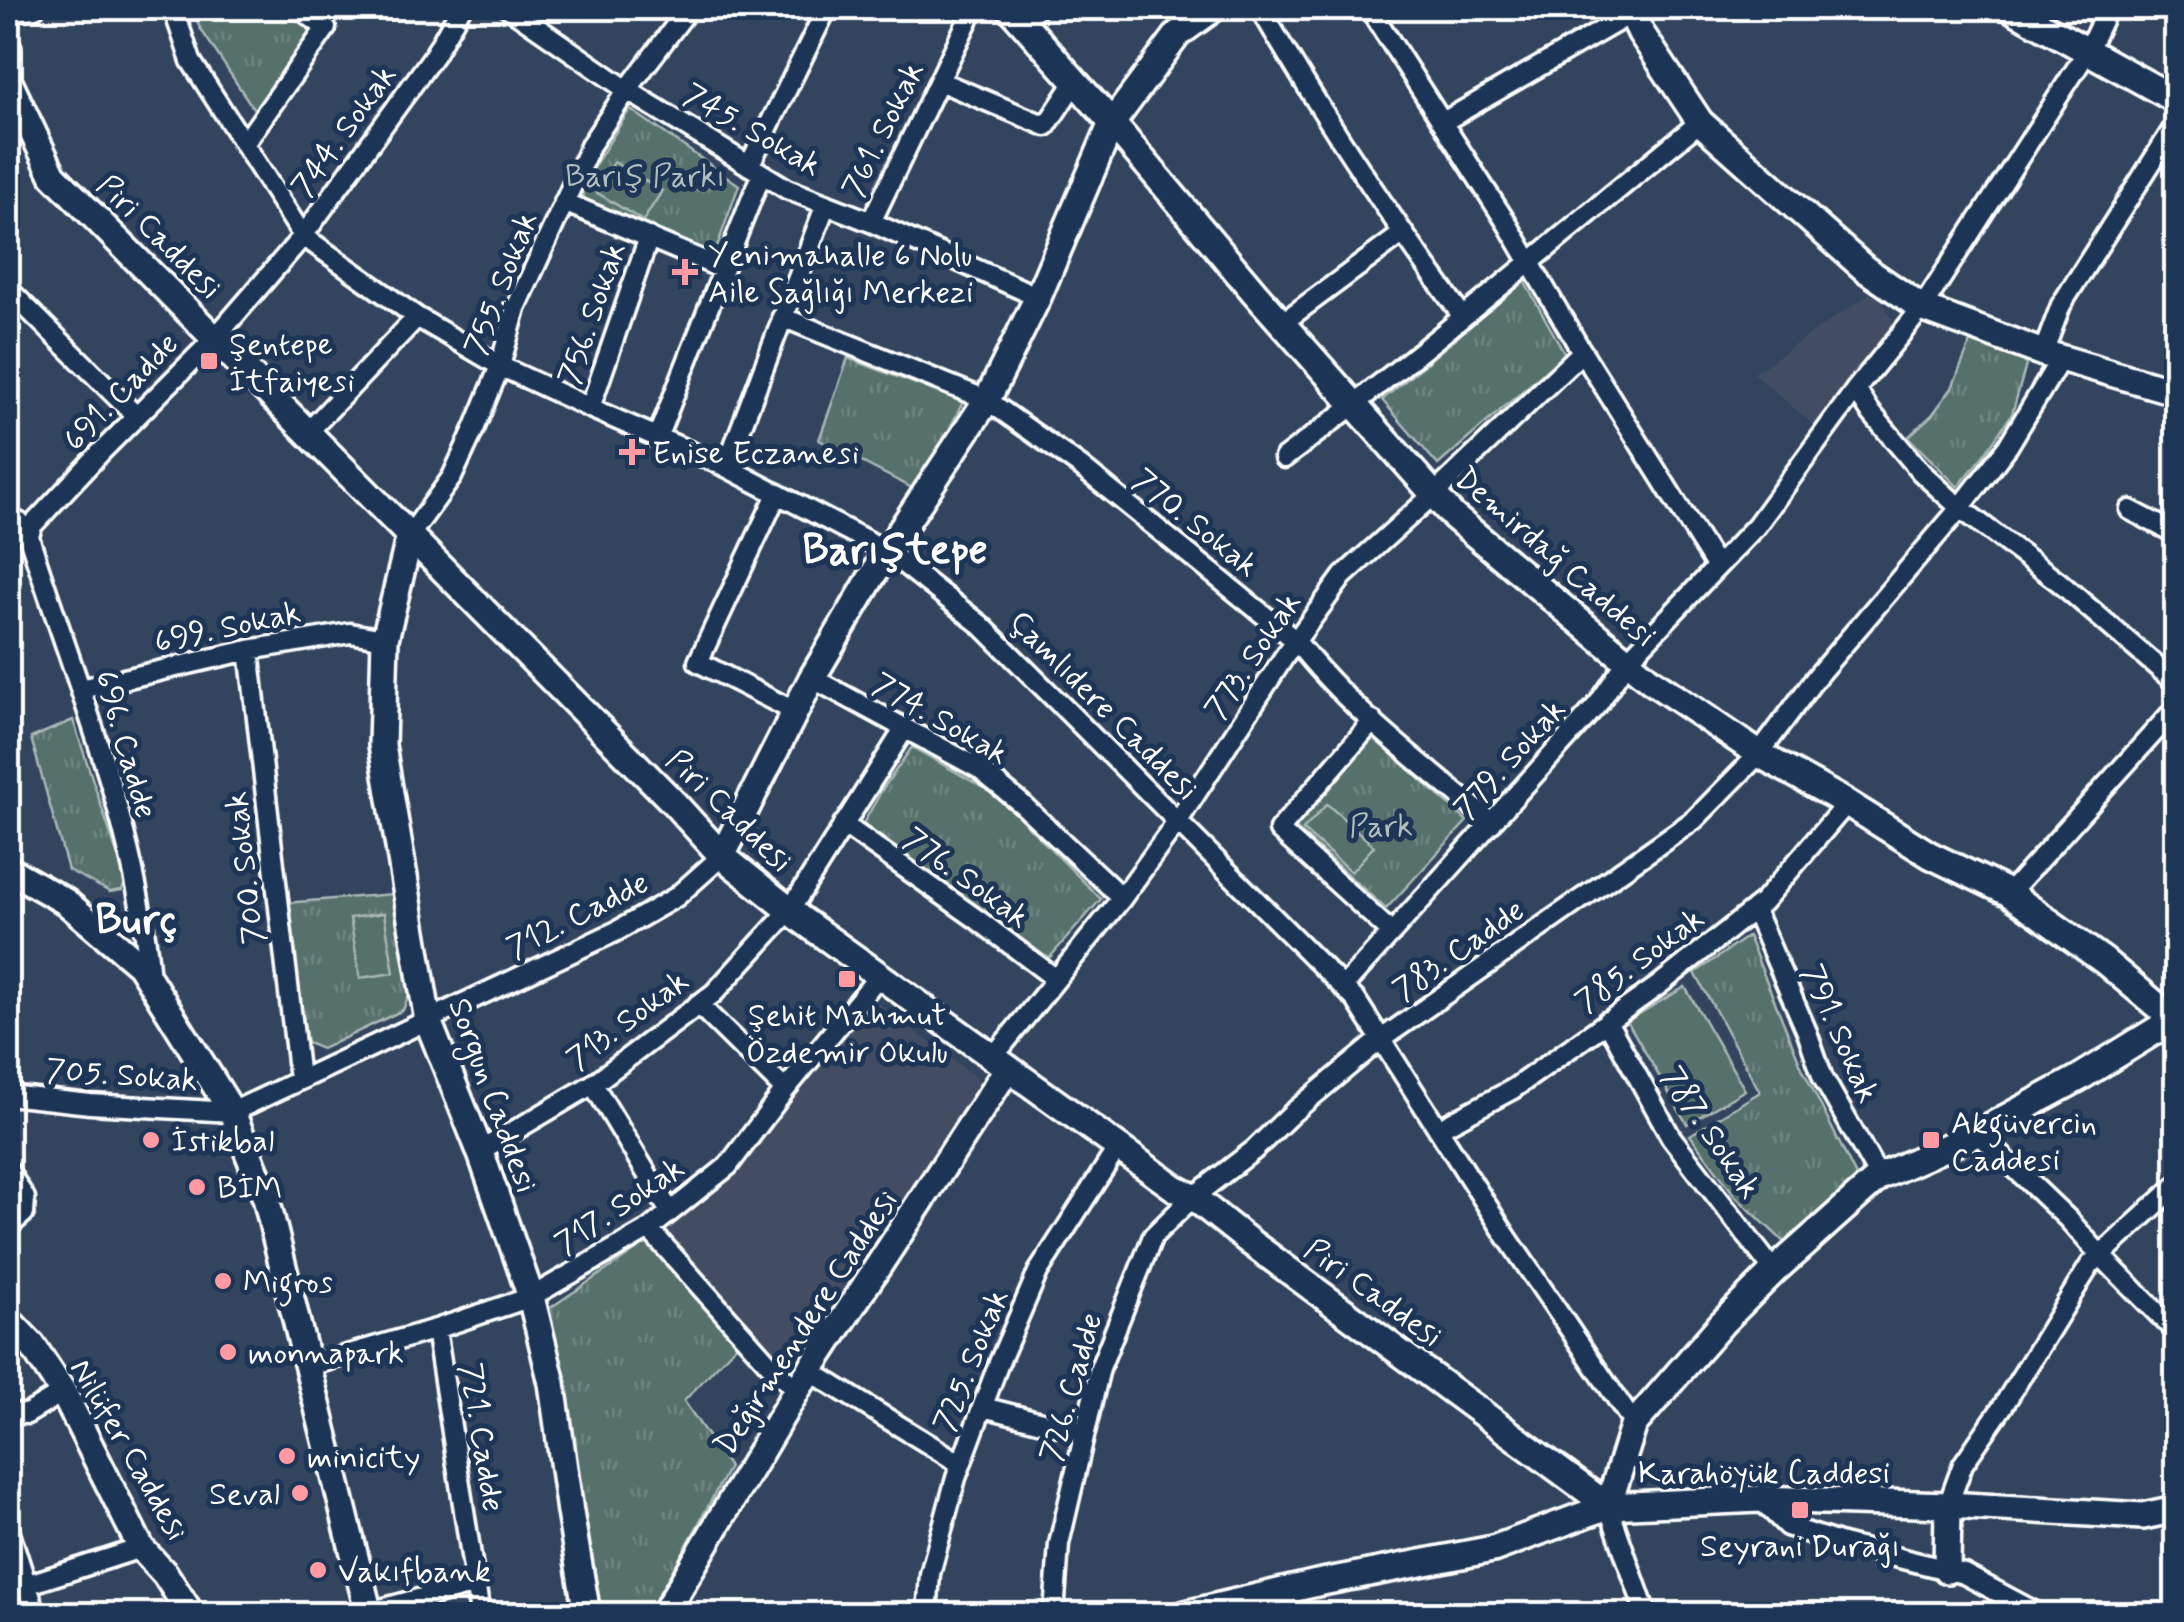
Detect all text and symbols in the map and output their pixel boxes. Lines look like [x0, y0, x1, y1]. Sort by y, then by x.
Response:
street label: 761. Sokak [833, 55, 935, 205]
street label: 744. Sokak [282, 57, 407, 206]
street label: 745. Sokak [675, 74, 829, 187]
park label: Barış Parkı [565, 156, 725, 198]
street label: Piri Caddesi [87, 166, 230, 309]
street label: 755. Sokak [455, 206, 548, 362]
place label: Yenimahalle 6 Nolu Aile Sağlığı Merkezi [708, 235, 973, 314]
street label: 756. Sokak [549, 237, 637, 390]
marker: Yenimahalle 6 Nolu Aile Sağlığı Merkezi [672, 259, 698, 285]
street label: 691. Cadde [54, 324, 189, 461]
place label: Şentepe İtfaiyesi [229, 324, 355, 403]
marker: Şentepe İtfaiyesi [198, 350, 220, 372]
place label: Enise Eczanesi [652, 433, 859, 475]
marker: Enise Eczanesi [621, 441, 643, 463]
street label: Demirdağ Caddesi [1445, 458, 1664, 657]
street label: 770. Sokak [1123, 460, 1267, 587]
district label: Barıştepe [802, 524, 988, 579]
street label: 773. Sokak [1196, 584, 1312, 728]
street label: 699. Sokak [150, 592, 304, 664]
street label: Çamlıdere Caddesi [998, 602, 1207, 811]
street label: 774. Sokak [864, 664, 1016, 776]
street label: 696. Cadde [84, 666, 166, 824]
street label: 779. Sokak [1445, 690, 1576, 829]
street label: Piri Caddesi [656, 740, 801, 882]
street label: 700. Sokak [216, 789, 276, 946]
park label: Park [1349, 806, 1413, 848]
street label: 776. Sokak [894, 818, 1038, 939]
street label: 712. Cadde [500, 862, 656, 969]
street label: 783. Cadde [1385, 890, 1533, 1011]
district label: Burç [95, 894, 177, 949]
street label: 785. Sokak [1567, 898, 1713, 1023]
street label: 791. Sokak [1790, 958, 1888, 1110]
street label: 713. Sokak [559, 961, 698, 1080]
marker: Şehit Mahmut Özdemir Okulu [836, 968, 858, 990]
street label: Sorgun Caddesi [436, 992, 547, 1200]
place label: Şehit Mahmut Özdemir Okulu [746, 995, 948, 1074]
street label: 705. Sokak [45, 1050, 199, 1102]
street label: 787. Sokak [1651, 1059, 1770, 1207]
place label: Akgüvercin Caddesi [1951, 1103, 2097, 1182]
place label: İstikbal [171, 1121, 274, 1163]
marker: İstikbal [140, 1129, 162, 1151]
marker: Akgüvercin Caddesi [1920, 1129, 1942, 1151]
street label: 717. Sokak [547, 1148, 693, 1265]
place label: BİM [217, 1168, 282, 1210]
marker: BİM [186, 1176, 208, 1198]
street label: Değirmendere Caddesi [705, 1182, 908, 1464]
street label: Piri Caddesi [1295, 1229, 1450, 1358]
place label: Migros [243, 1262, 333, 1307]
marker: Migros [212, 1270, 234, 1292]
street label: 725. Sokak [924, 1283, 1019, 1438]
street label: 726. Cadde [1031, 1308, 1113, 1467]
place label: monnapark [248, 1333, 404, 1375]
marker: monnapark [217, 1341, 239, 1363]
street label: Nilüfer Caddesi [59, 1351, 197, 1549]
street label: 721. Cadde [449, 1360, 514, 1515]
place label: minicity [307, 1437, 420, 1479]
marker: minicity [276, 1445, 298, 1467]
street label: Karahöyük Caddesi [1638, 1453, 1890, 1495]
place label: Seval [209, 1474, 280, 1516]
marker: Seval [289, 1482, 311, 1504]
marker: Seyrani Durağı [1789, 1499, 1811, 1521]
place label: Seyrani Durağı [1700, 1526, 1900, 1568]
place label: Vakıfbank [338, 1551, 491, 1593]
marker: Vakıfbank [307, 1559, 329, 1581]

